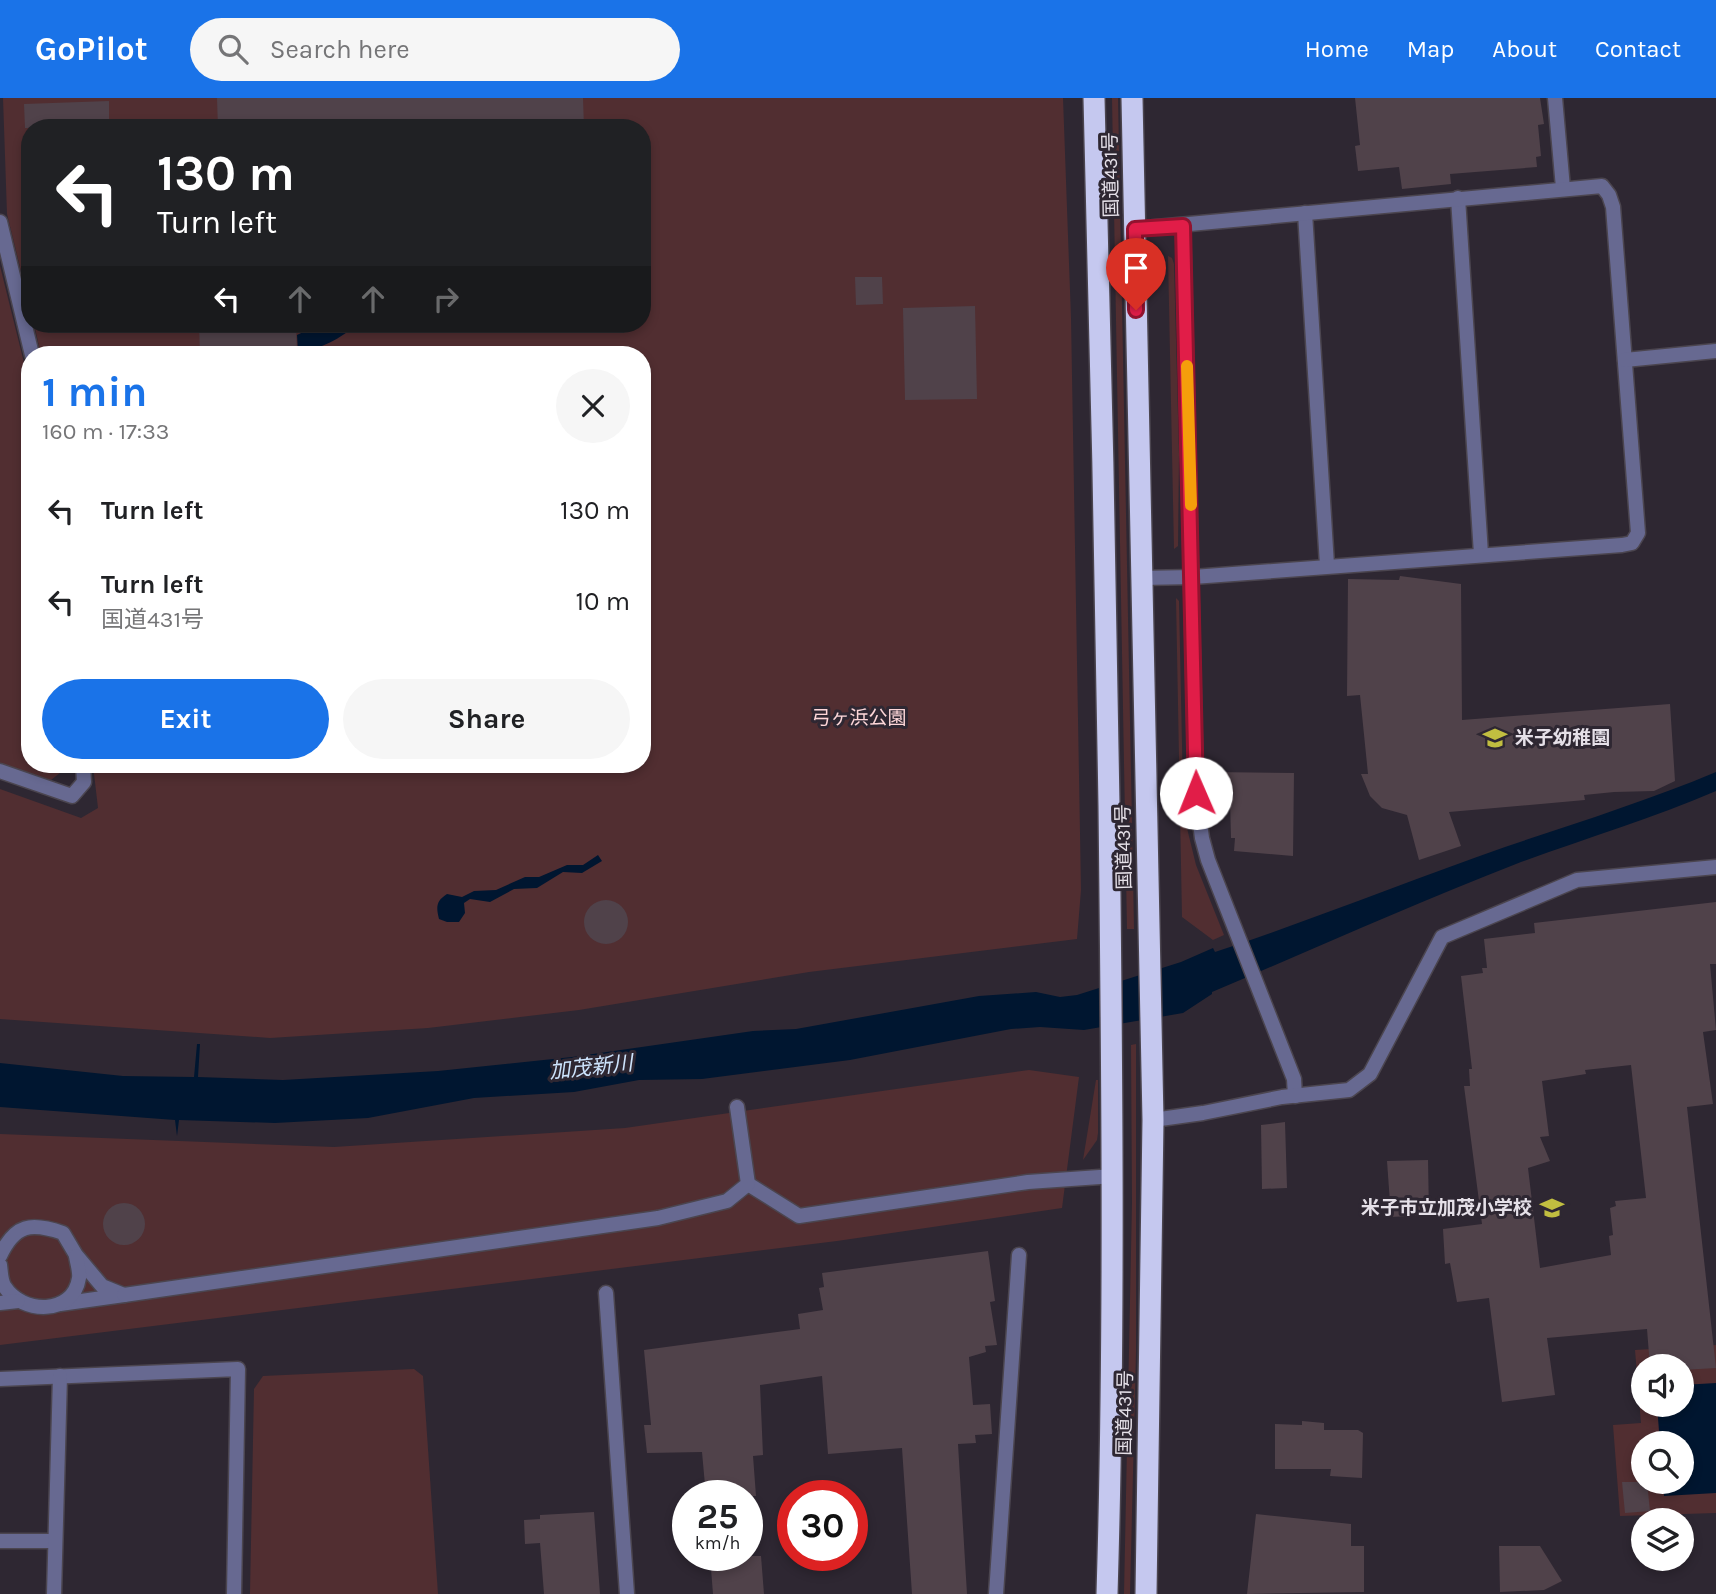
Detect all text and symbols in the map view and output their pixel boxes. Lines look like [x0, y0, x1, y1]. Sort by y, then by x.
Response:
search box [190, 18, 680, 81]
text: GoPilot [35, 30, 148, 68]
icon: search [214, 30, 252, 68]
text: Search here [270, 34, 410, 65]
text: Home [1305, 35, 1369, 63]
text: Map [1407, 35, 1454, 63]
text: About [1492, 35, 1557, 63]
text: Contact [1595, 35, 1681, 63]
street label: 国道431号 [1099, 132, 1123, 218]
text: 130 m [157, 145, 295, 202]
icon: left [42, 147, 133, 238]
text: Turn left [157, 204, 277, 241]
pin [1106, 238, 1166, 310]
icon: arrive [1117, 249, 1155, 287]
icon: left [208, 280, 246, 318]
icon: ahead [281, 280, 319, 318]
icon: ahead [354, 280, 392, 318]
icon: right [427, 280, 465, 318]
text: 1 min [42, 367, 147, 417]
button: close [556, 369, 630, 443]
text: 160 m · 17:33 [42, 418, 169, 445]
icon: left [42, 492, 80, 530]
text: Turn left [101, 495, 203, 526]
text: 130 m [560, 495, 630, 526]
text: Turn left [101, 569, 203, 600]
icon: left [42, 583, 80, 621]
text: 10 m [575, 586, 630, 617]
text: 国道431号 [101, 606, 204, 633]
button: Exit [42, 679, 329, 759]
button: Share [343, 679, 630, 759]
park label: 弓ヶ浜公園 [811, 707, 907, 729]
school or university icon: 米子幼稚園 [1481, 724, 1509, 752]
place label: 米子幼稚園 [1515, 727, 1610, 749]
position arrow [1159, 756, 1233, 830]
street label: 国道431号 [1112, 804, 1136, 890]
water label: 加茂新川 [548, 1050, 636, 1083]
school or university icon: 米子市立加茂小学校 [1538, 1194, 1566, 1222]
place label: 米子市立加茂小学校 [1361, 1197, 1532, 1219]
map controls [1631, 1354, 1694, 1571]
button: sound [1631, 1354, 1694, 1417]
street label: 国道431号 [1113, 1370, 1137, 1456]
button: search [1631, 1431, 1694, 1494]
speed limit sign: 30 [777, 1480, 868, 1571]
text: 25 [697, 1496, 738, 1537]
button: layers [1631, 1508, 1694, 1571]
text: km/h [695, 1532, 740, 1554]

